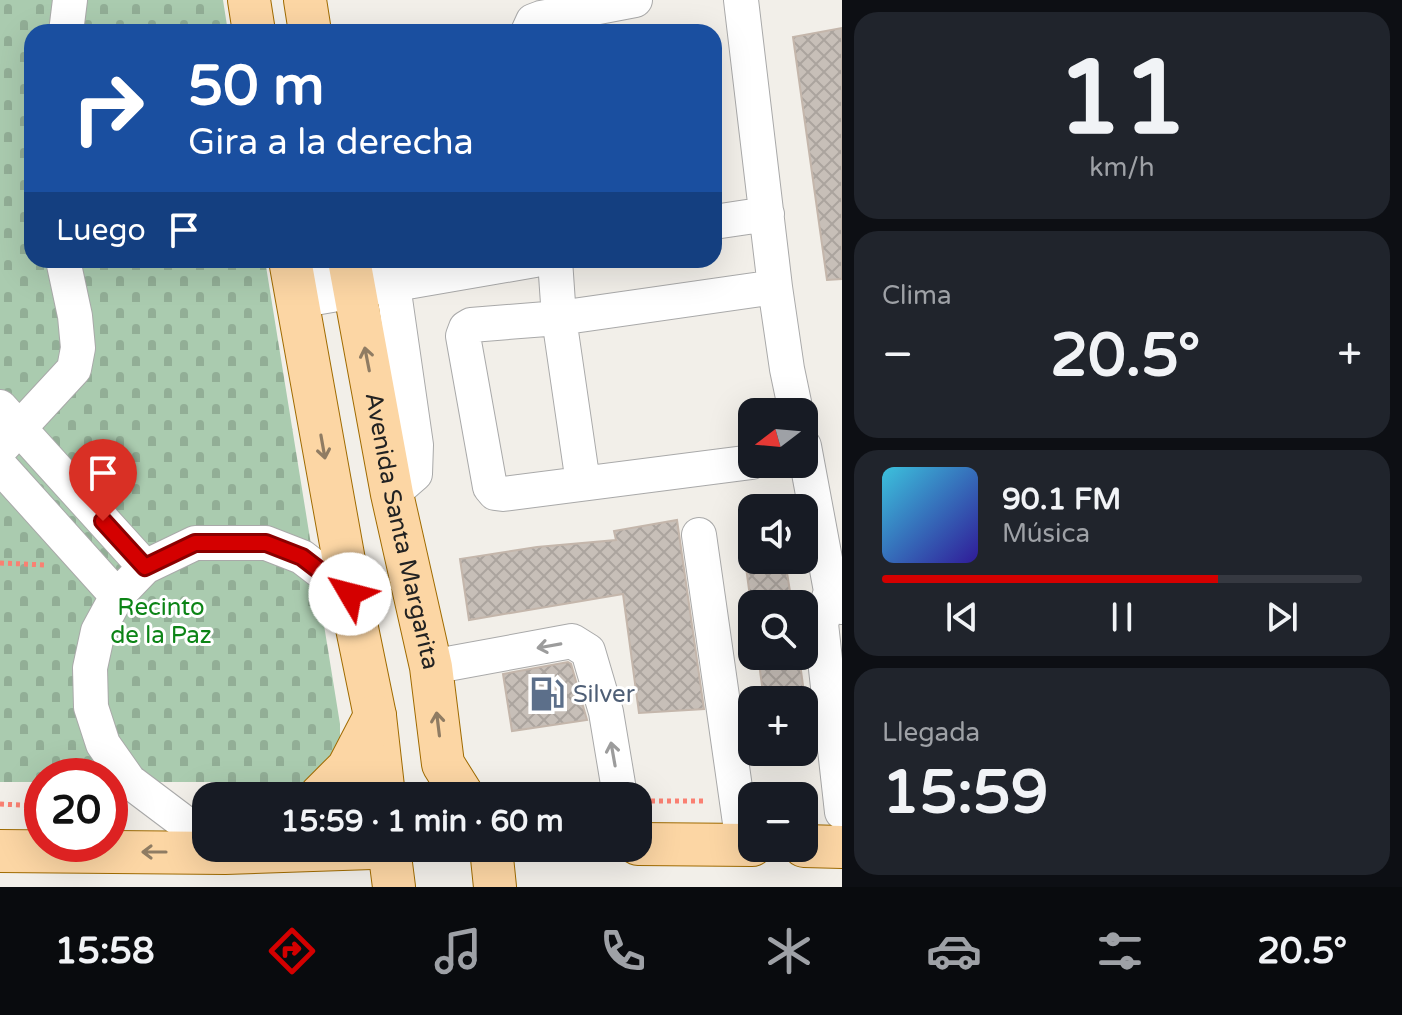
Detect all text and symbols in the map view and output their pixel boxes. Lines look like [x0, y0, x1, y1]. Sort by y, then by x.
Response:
text: 11 [1057, 37, 1187, 162]
text: 50 m [188, 53, 324, 120]
icon: right [56, 56, 160, 160]
text: Gira a la derecha [188, 121, 474, 164]
text: km/h [1089, 152, 1155, 183]
icon: arrive [162, 208, 206, 252]
text: Luego [56, 212, 146, 249]
text: Clima [882, 280, 952, 311]
text: 20.5° [1050, 320, 1200, 392]
text: − [882, 329, 913, 382]
text: + [1337, 329, 1362, 382]
one-way arrow [358, 347, 373, 372]
street label: Avenida Santa Margarita [359, 390, 446, 672]
north arrow [738, 398, 818, 478]
map controls [738, 398, 818, 862]
one-way arrow [317, 434, 332, 459]
pin [69, 439, 137, 521]
icon: arrive [81, 451, 125, 495]
text: 90.1 FM [1002, 481, 1121, 518]
button: sound [738, 494, 818, 574]
text: Música [1002, 518, 1090, 549]
position arrow [308, 552, 392, 636]
button: search [738, 590, 818, 670]
park label: Recinto de la Paz [110, 593, 212, 650]
icon: previous [940, 595, 984, 639]
icon: pause [1100, 595, 1144, 639]
icon: next [1260, 595, 1304, 639]
one-way arrow [537, 639, 562, 654]
fuel station icon: Silver [528, 675, 566, 713]
place label: Silver [573, 680, 636, 709]
button: + [738, 686, 818, 766]
one-way arrow [430, 712, 445, 737]
text: Llegada [882, 717, 980, 748]
one-way arrow [605, 742, 620, 767]
text: 15:59 [882, 757, 1048, 829]
speed limit sign: 20 [24, 758, 128, 862]
button: − [738, 782, 818, 862]
text: 15:59 · 1 min · 60 m [281, 803, 563, 840]
one-way arrow [141, 845, 168, 860]
icon: directions [264, 923, 320, 979]
icon: music [430, 923, 486, 979]
icon: phone [595, 923, 651, 979]
icon: climate [761, 923, 817, 979]
icon: car [926, 923, 982, 979]
icon: filters [1092, 923, 1148, 979]
text: 15:58 [55, 930, 155, 973]
text: 20.5° [1257, 930, 1347, 973]

